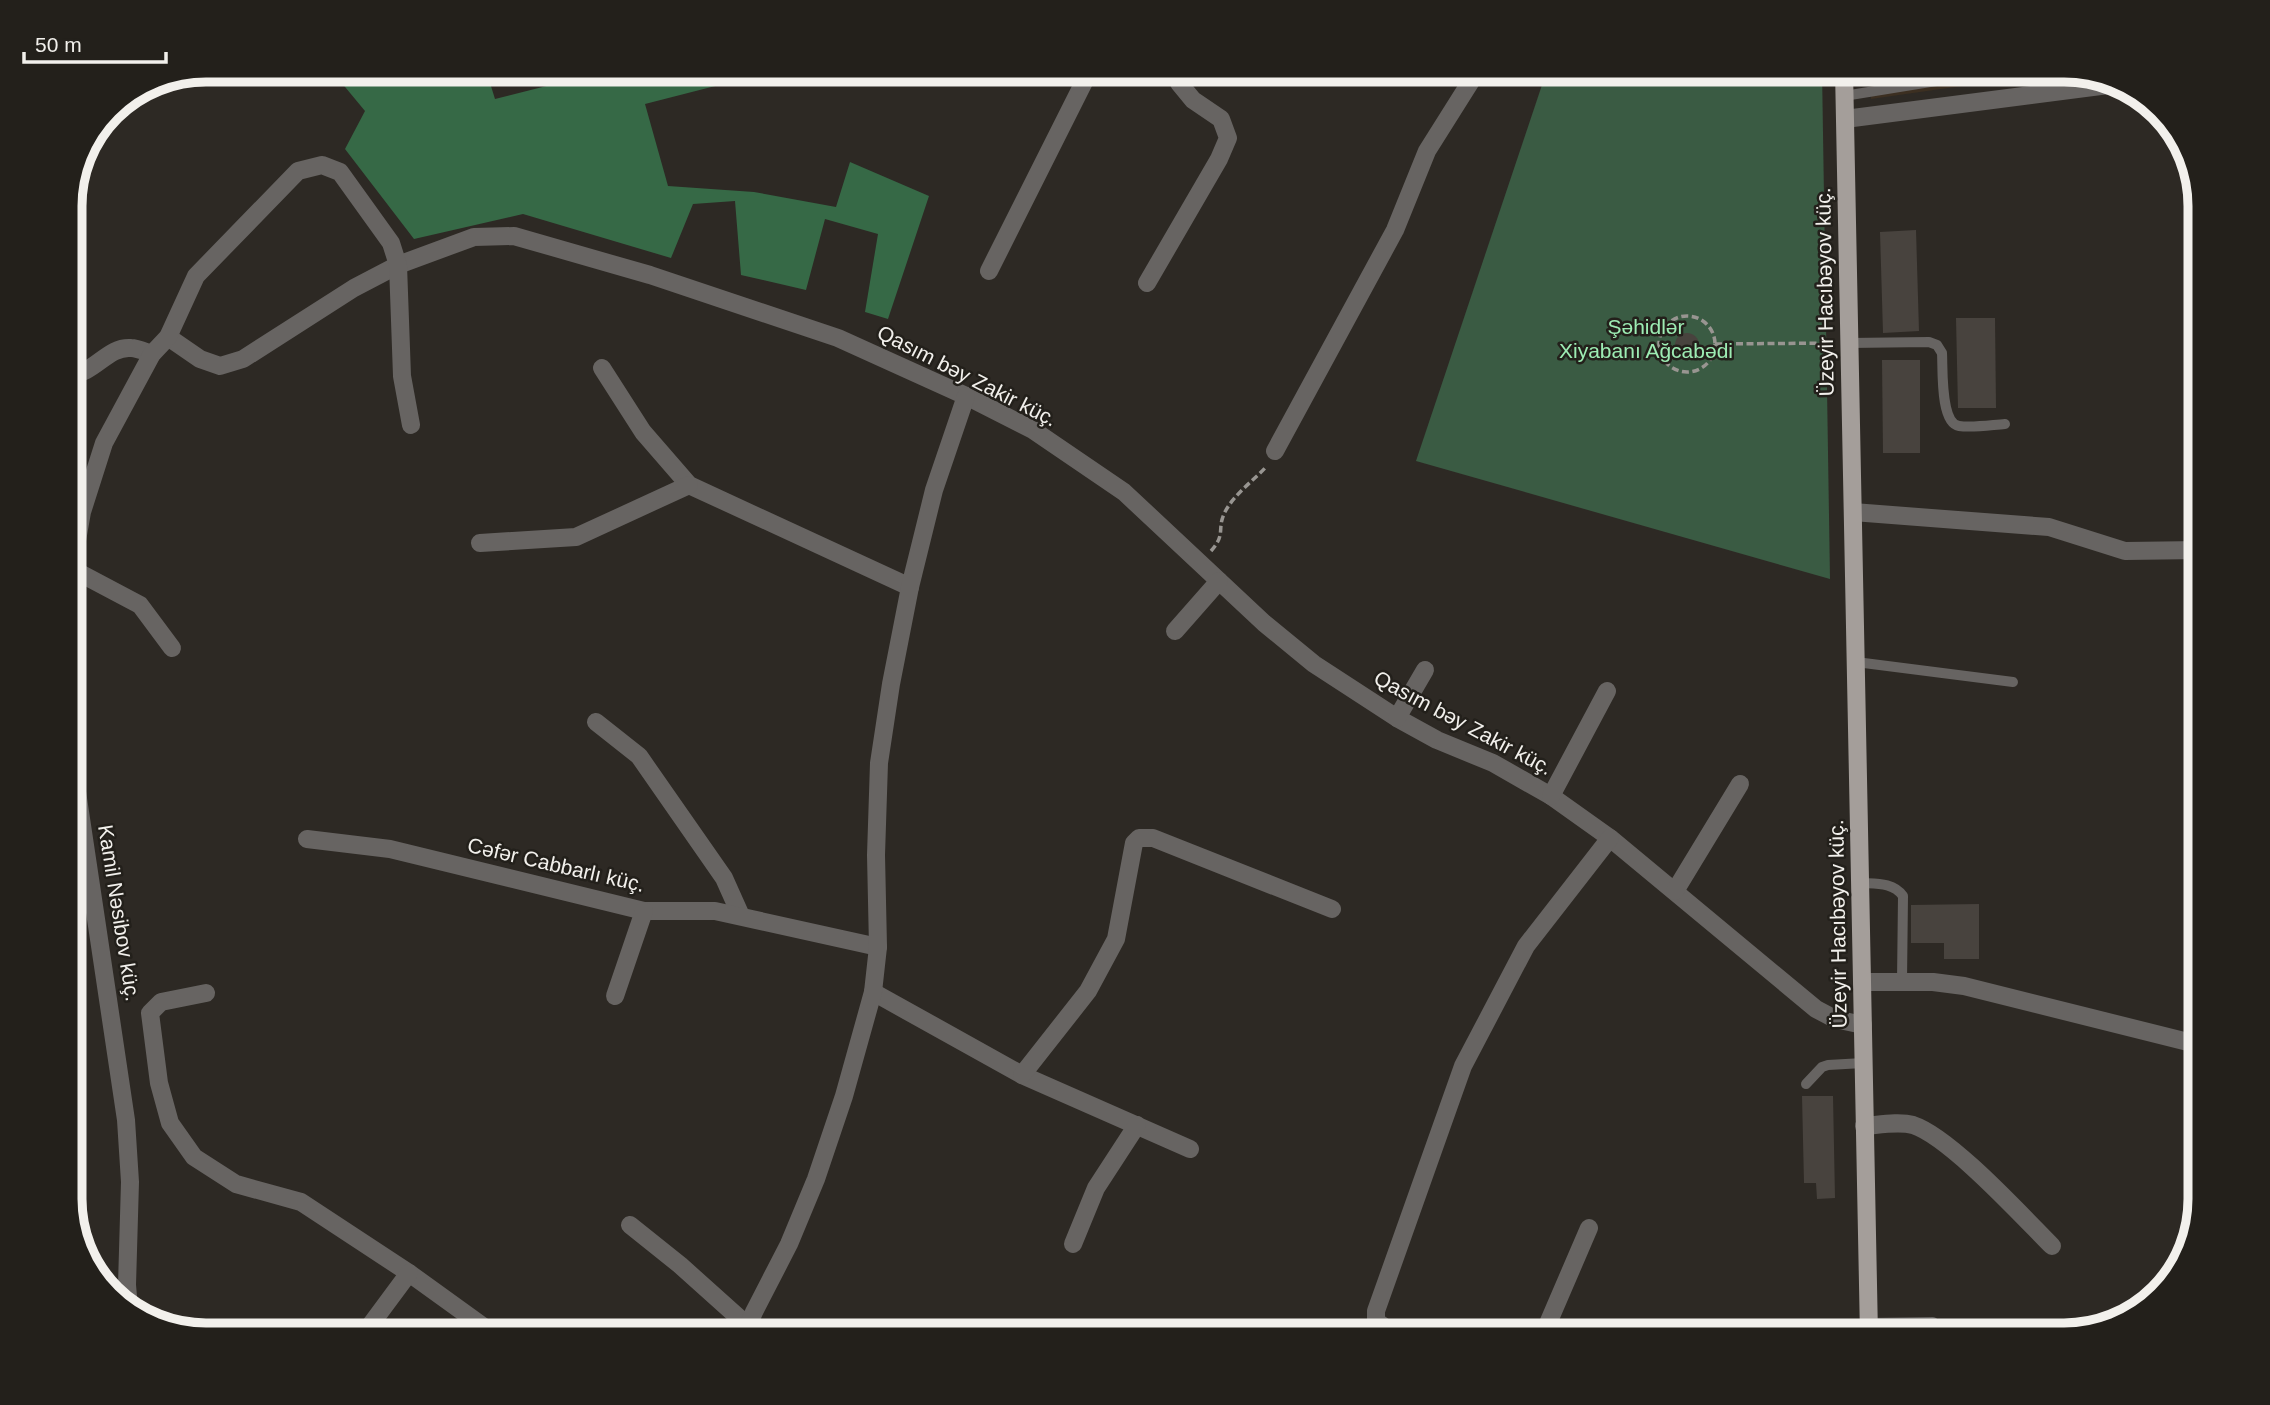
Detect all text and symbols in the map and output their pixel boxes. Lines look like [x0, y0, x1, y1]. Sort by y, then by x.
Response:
scale bar [24, 21, 166, 65]
text: 50 m [35, 33, 82, 56]
street label: Üzeyir Hacıbəyov küç. [1811, 187, 1838, 397]
park label: Şəhidlər Xiyabanı Ağcabədi [1559, 315, 1733, 362]
street label: Qasım bəy Zakir küç. [874, 320, 1061, 431]
street label: Qasım bəy Zakir küç. [1370, 666, 1556, 779]
street label: Üzeyir Hacıbəyov küç. [1824, 819, 1851, 1029]
street label: Kamil Nəsibov küç. [94, 823, 145, 1003]
street label: Cəfər Cabbarlı küç. [465, 833, 647, 896]

